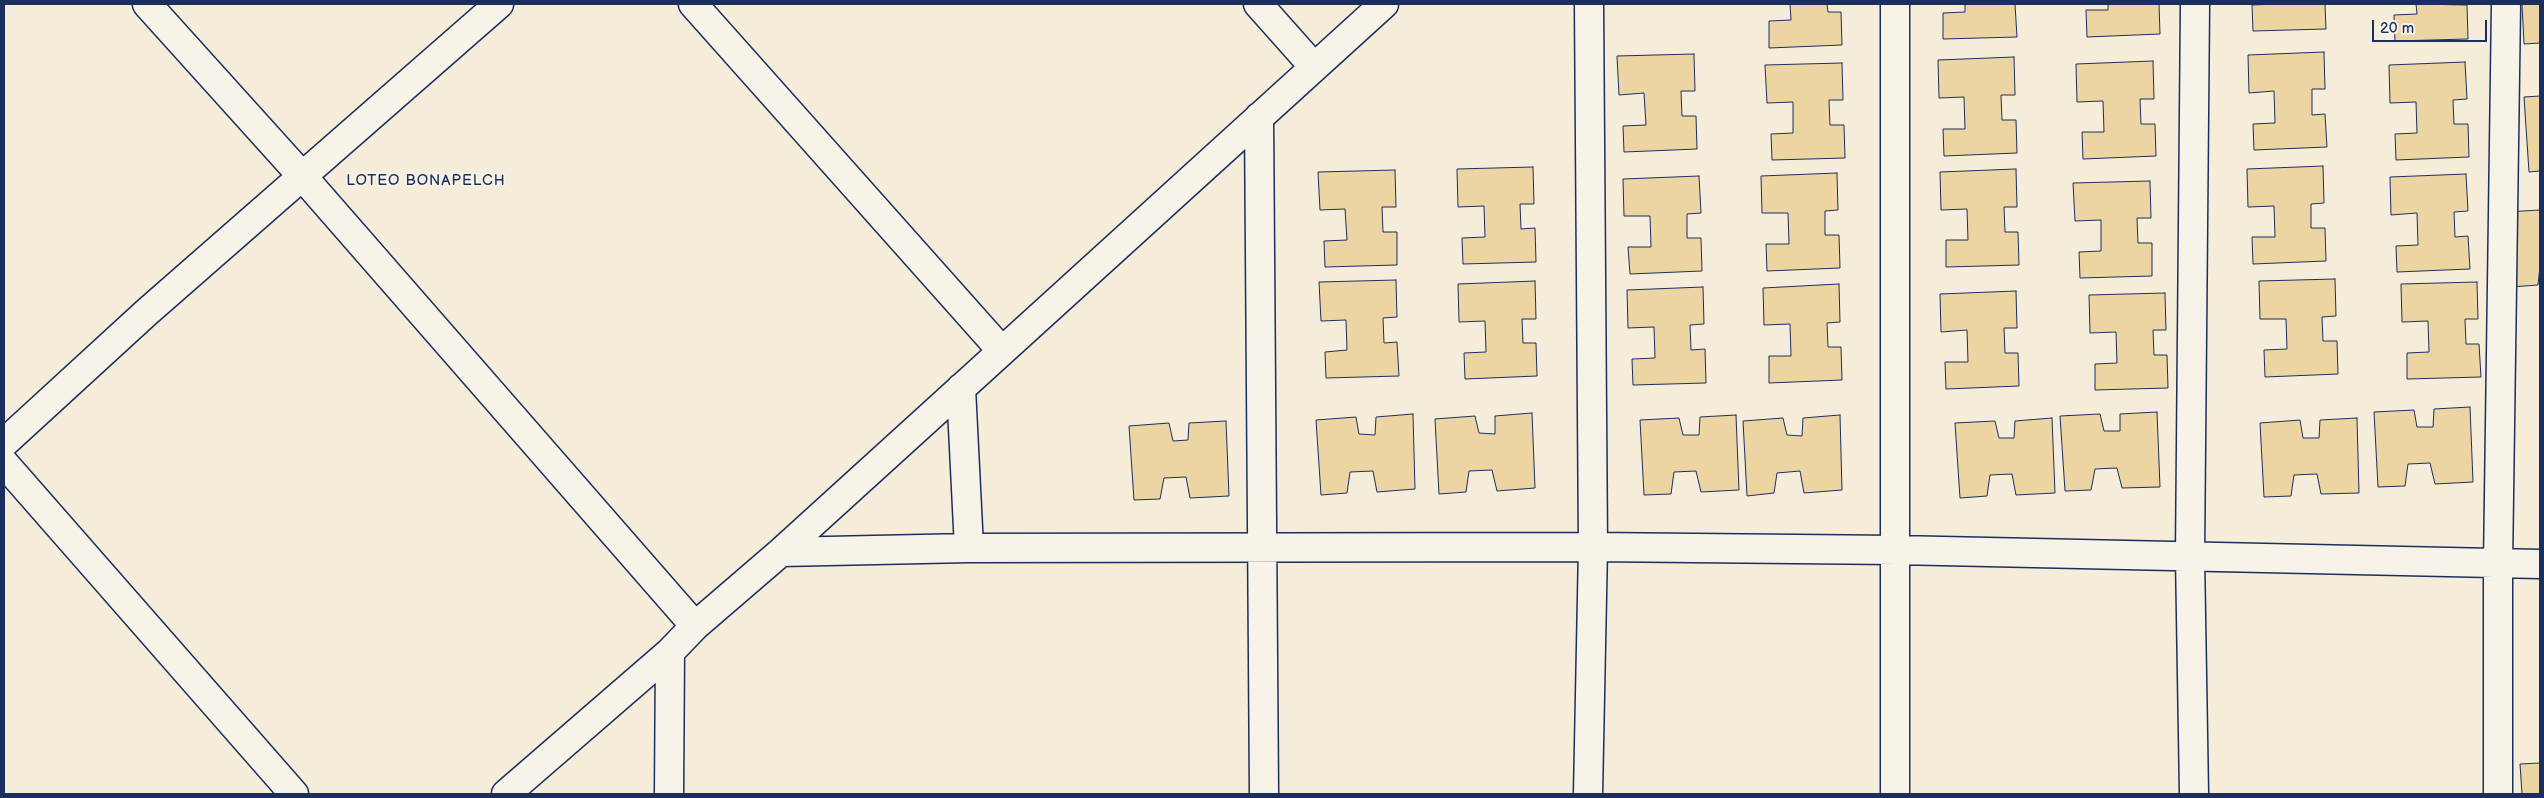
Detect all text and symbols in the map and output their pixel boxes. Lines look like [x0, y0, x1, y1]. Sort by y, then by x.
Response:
scale bar [2374, 10, 2489, 42]
text: 20 m [2380, 19, 2414, 38]
district label: LOTEO BONAPELCH [344, 172, 508, 190]

